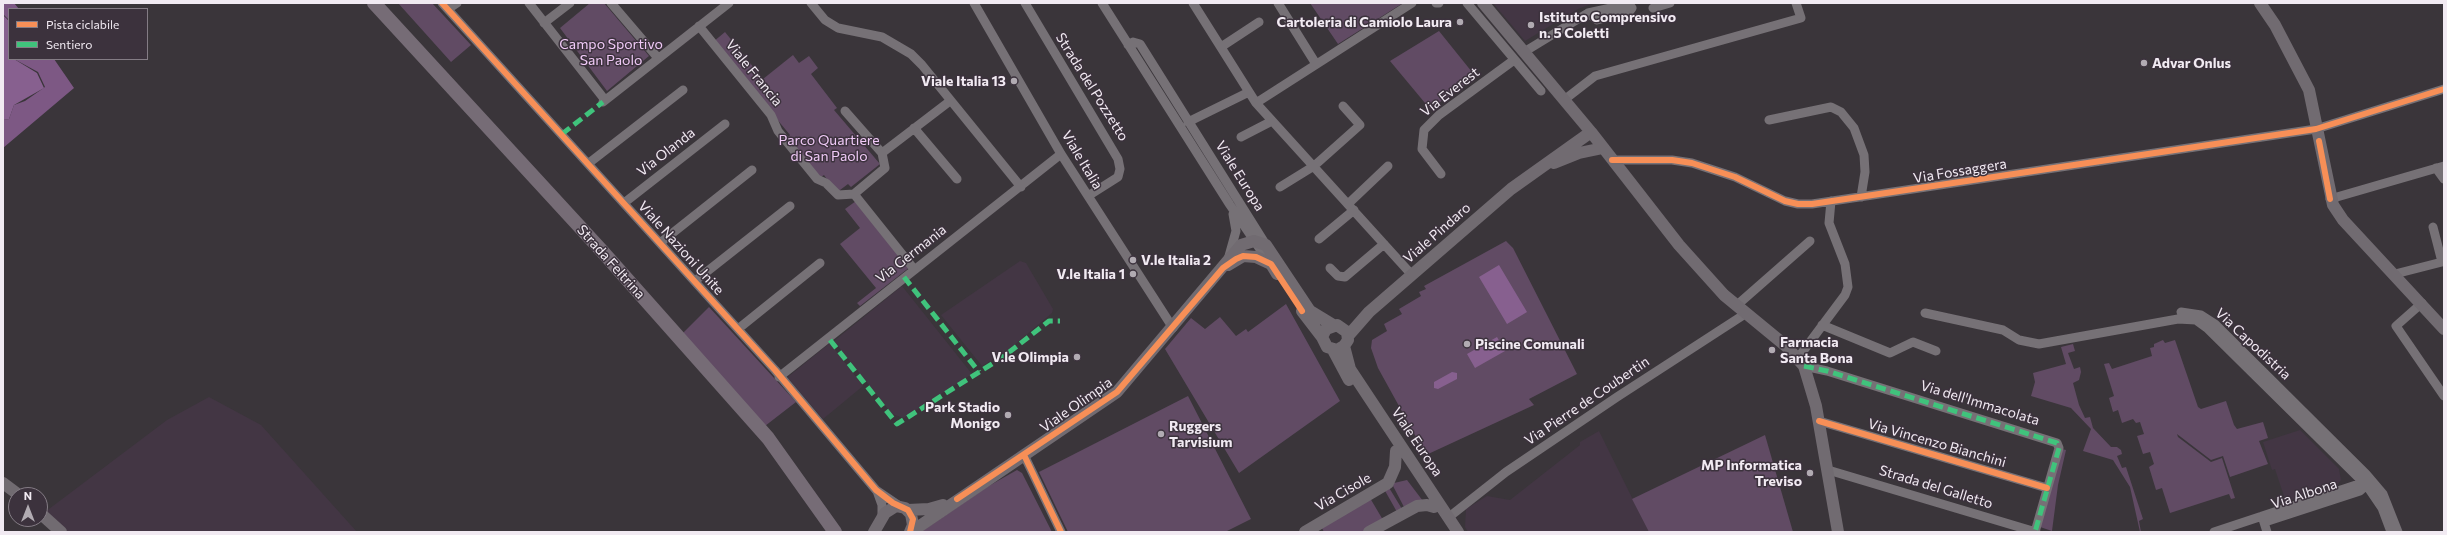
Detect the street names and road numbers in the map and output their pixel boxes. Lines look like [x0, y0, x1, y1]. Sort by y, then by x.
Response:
street label: Strada del Pozzetto [1052, 30, 1132, 144]
street label: Viale Francia [722, 36, 786, 110]
street label: Via Everest [1417, 64, 1483, 120]
street label: Via Olanda [634, 124, 698, 180]
street label: Viale Italia [1058, 128, 1106, 192]
street label: Viale Europa [1212, 138, 1268, 214]
street label: Via Fossaggera [1912, 155, 2008, 187]
street label: Viale Nazioni Unite [635, 198, 727, 298]
street label: Viale Pindaro [1400, 199, 1474, 267]
street label: Via Germania [872, 221, 950, 287]
street label: Strada Feltrina [573, 222, 649, 302]
street label: Via Capodistria [2212, 305, 2294, 383]
street label: Via Pierre de Coubertin [1522, 353, 1652, 449]
street label: Viale Olimpia [1037, 374, 1115, 436]
street label: Via dell'Immacolata [1918, 377, 2042, 429]
street label: Viale Europa [1388, 404, 1446, 480]
street label: Via Vincenzo Bianchini [1866, 415, 2008, 471]
street label: Strada del Galletto [1877, 462, 1995, 512]
street label: Via Cisole [1312, 469, 1374, 515]
street label: Via Albona [2269, 475, 2339, 513]

